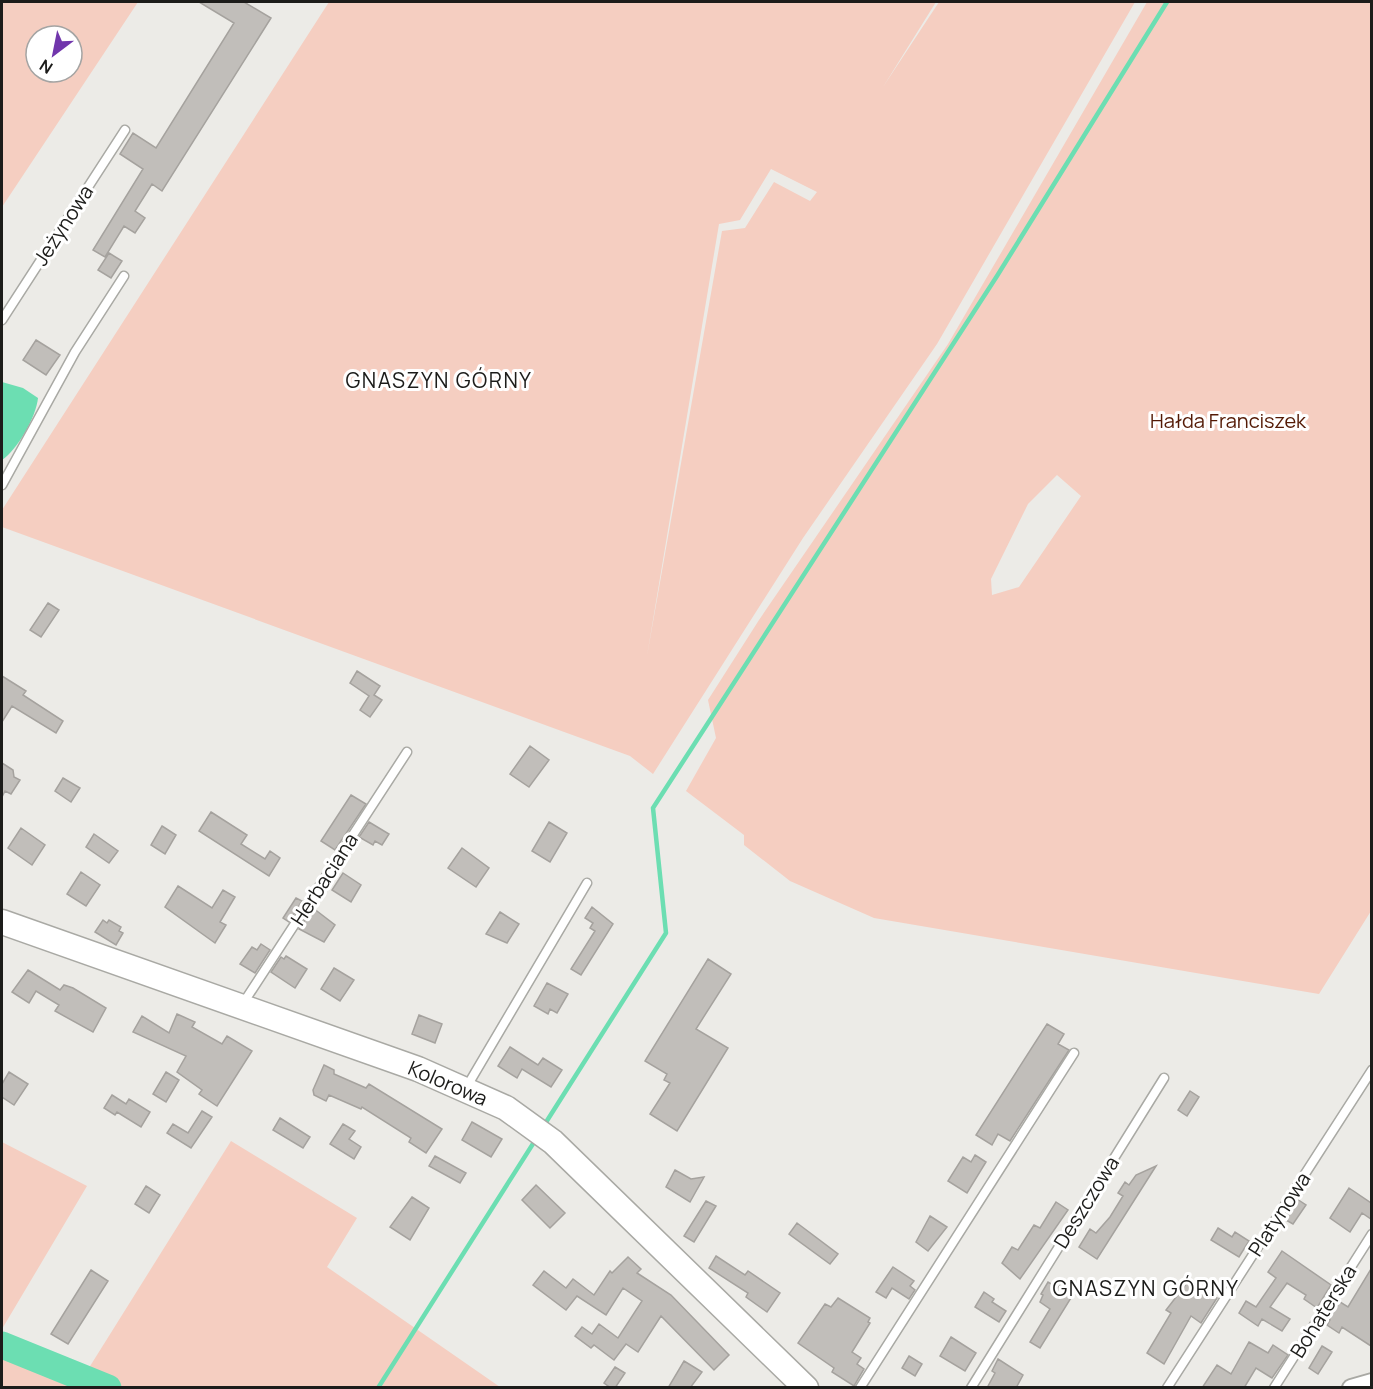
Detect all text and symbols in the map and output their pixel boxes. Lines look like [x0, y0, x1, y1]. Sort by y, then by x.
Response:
north arrow [24, 24, 84, 84]
text: N [35, 54, 57, 79]
street label: Jeżynowa [27, 180, 99, 270]
district label: GNASZYN GÓRNY [346, 366, 532, 394]
park label: Hałda Franciszek [1150, 407, 1307, 434]
street label: Herbaciana [284, 828, 364, 930]
street label: Kolorowa [404, 1054, 492, 1112]
street label: Deszczowa [1047, 1151, 1125, 1253]
street label: Platynowa [1242, 1167, 1316, 1261]
street label: Bohaterska [1284, 1259, 1362, 1363]
district label: GNASZYN GÓRNY [1053, 1274, 1239, 1302]

